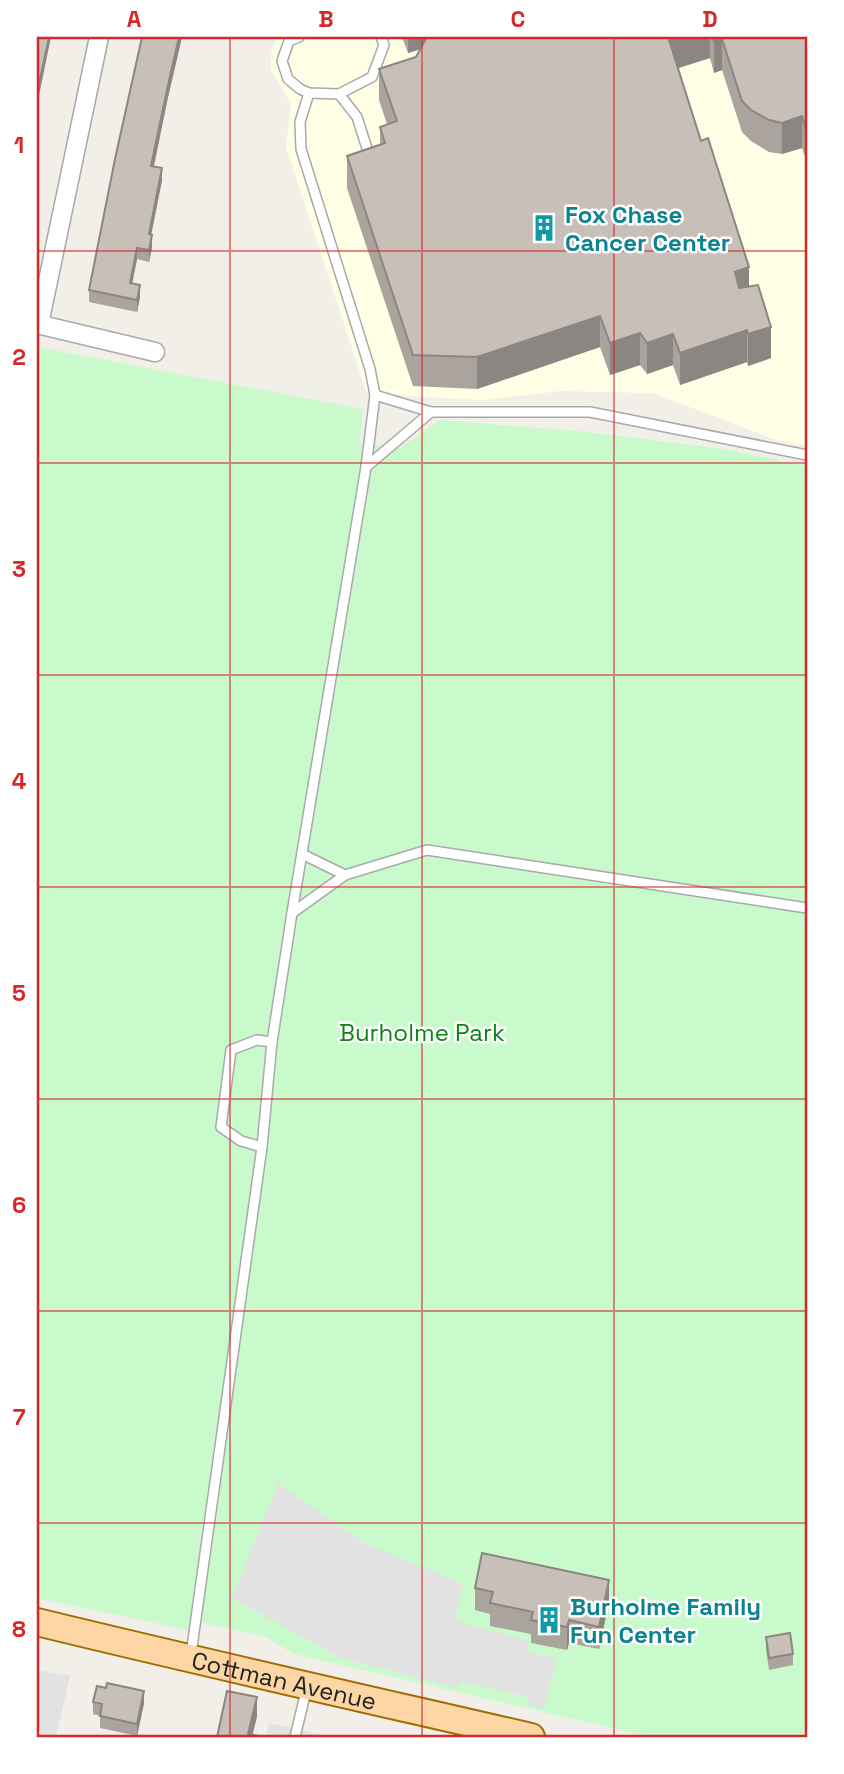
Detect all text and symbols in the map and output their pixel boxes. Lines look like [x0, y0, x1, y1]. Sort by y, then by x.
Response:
text: A [127, 4, 142, 34]
text: B [318, 4, 334, 34]
text: C [511, 4, 525, 34]
text: D [702, 4, 718, 34]
text: 1 [14, 130, 24, 160]
place label: Fox Chase Cancer Center [565, 199, 730, 258]
building icon: Fox Chase Cancer Center [529, 213, 559, 243]
text: 2 [12, 342, 26, 372]
text: 3 [12, 554, 26, 584]
text: 4 [12, 766, 27, 796]
text: 5 [12, 978, 26, 1008]
park label: Burholme Park [339, 1017, 505, 1048]
text: 6 [12, 1190, 26, 1220]
text: 7 [13, 1402, 26, 1432]
place label: Burholme Family Fun Center [570, 1591, 761, 1650]
building icon: Burholme Family Fun Center [534, 1605, 564, 1635]
text: 8 [12, 1614, 26, 1644]
street label: Cottman Avenue [189, 1644, 380, 1717]

